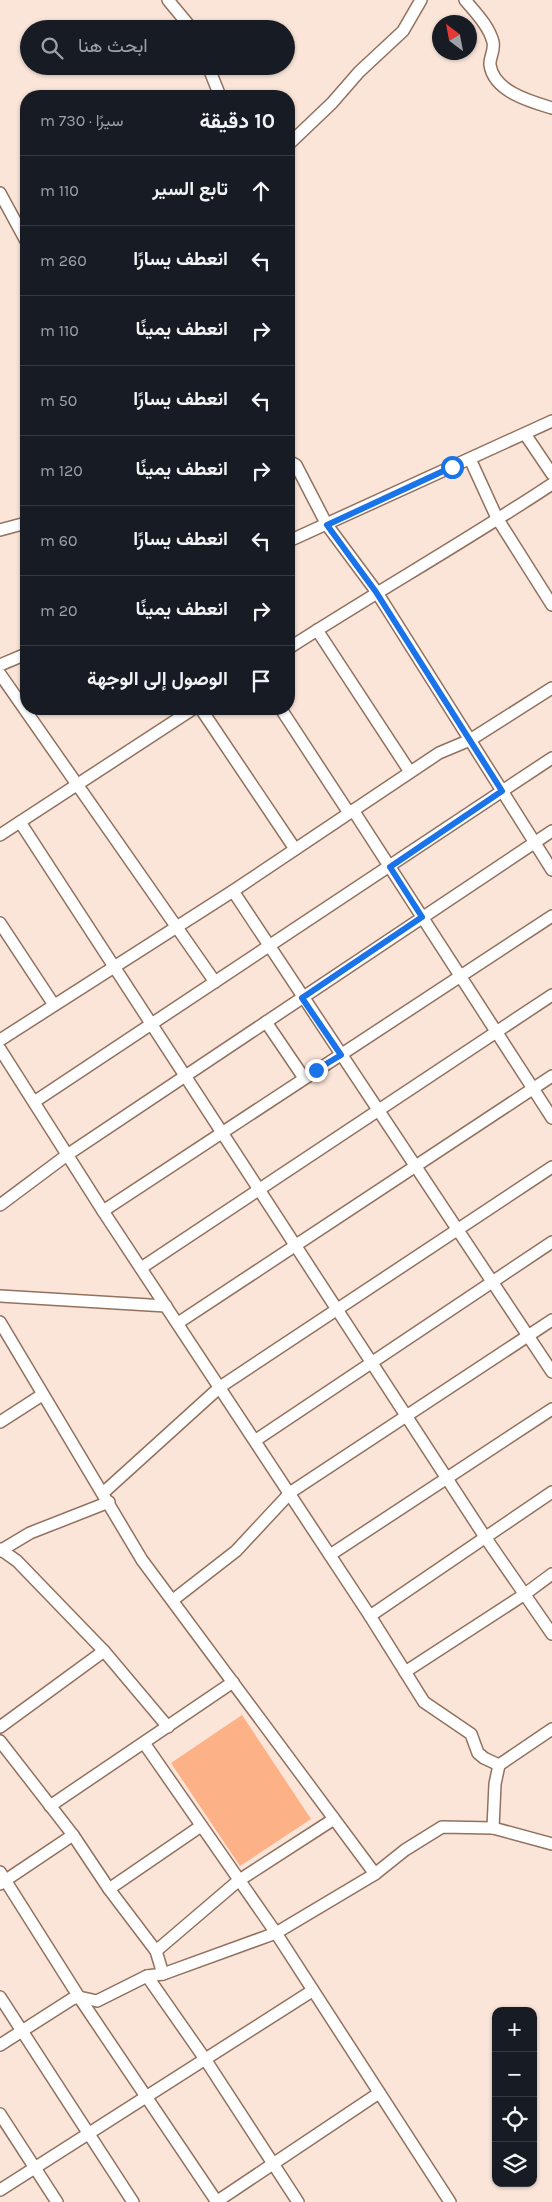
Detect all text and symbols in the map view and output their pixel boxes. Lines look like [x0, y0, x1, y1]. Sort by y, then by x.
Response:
north arrow [432, 15, 477, 60]
search box [20, 20, 295, 75]
icon: search [38, 34, 66, 62]
text: ابحث هنا [78, 35, 148, 57]
text: 10 دقيقة [199, 109, 275, 133]
text: سيرًا · 730 m [40, 111, 123, 130]
icon: ahead [247, 177, 275, 205]
text: تابع السير [152, 178, 228, 200]
text: 110 m [40, 181, 79, 200]
icon: left [247, 247, 275, 275]
text: انعطف يسارًا [133, 248, 228, 270]
text: 260 m [40, 251, 87, 270]
icon: right [247, 317, 275, 345]
text: انعطف يمينًا [136, 318, 228, 340]
text: 110 m [40, 321, 79, 340]
icon: left [247, 387, 275, 415]
text: انعطف يسارًا [133, 388, 228, 410]
text: 50 m [40, 391, 77, 410]
route start [441, 456, 464, 479]
icon: right [247, 457, 275, 485]
text: انعطف يمينًا [136, 458, 228, 480]
text: 120 m [40, 461, 83, 480]
icon: left [247, 527, 275, 555]
text: انعطف يسارًا [133, 528, 228, 550]
text: 60 m [40, 531, 77, 550]
icon: right [247, 597, 275, 625]
text: انعطف يمينًا [136, 598, 228, 620]
text: 20 m [40, 601, 78, 620]
icon: arrive [247, 667, 275, 695]
text: الوصول إلى الوجهة [87, 668, 228, 690]
route end [305, 1059, 328, 1082]
map controls [492, 2007, 537, 2187]
button: + [492, 2007, 537, 2052]
button: − [492, 2052, 537, 2097]
button: locate [492, 2097, 537, 2142]
button: layers [492, 2142, 537, 2187]

